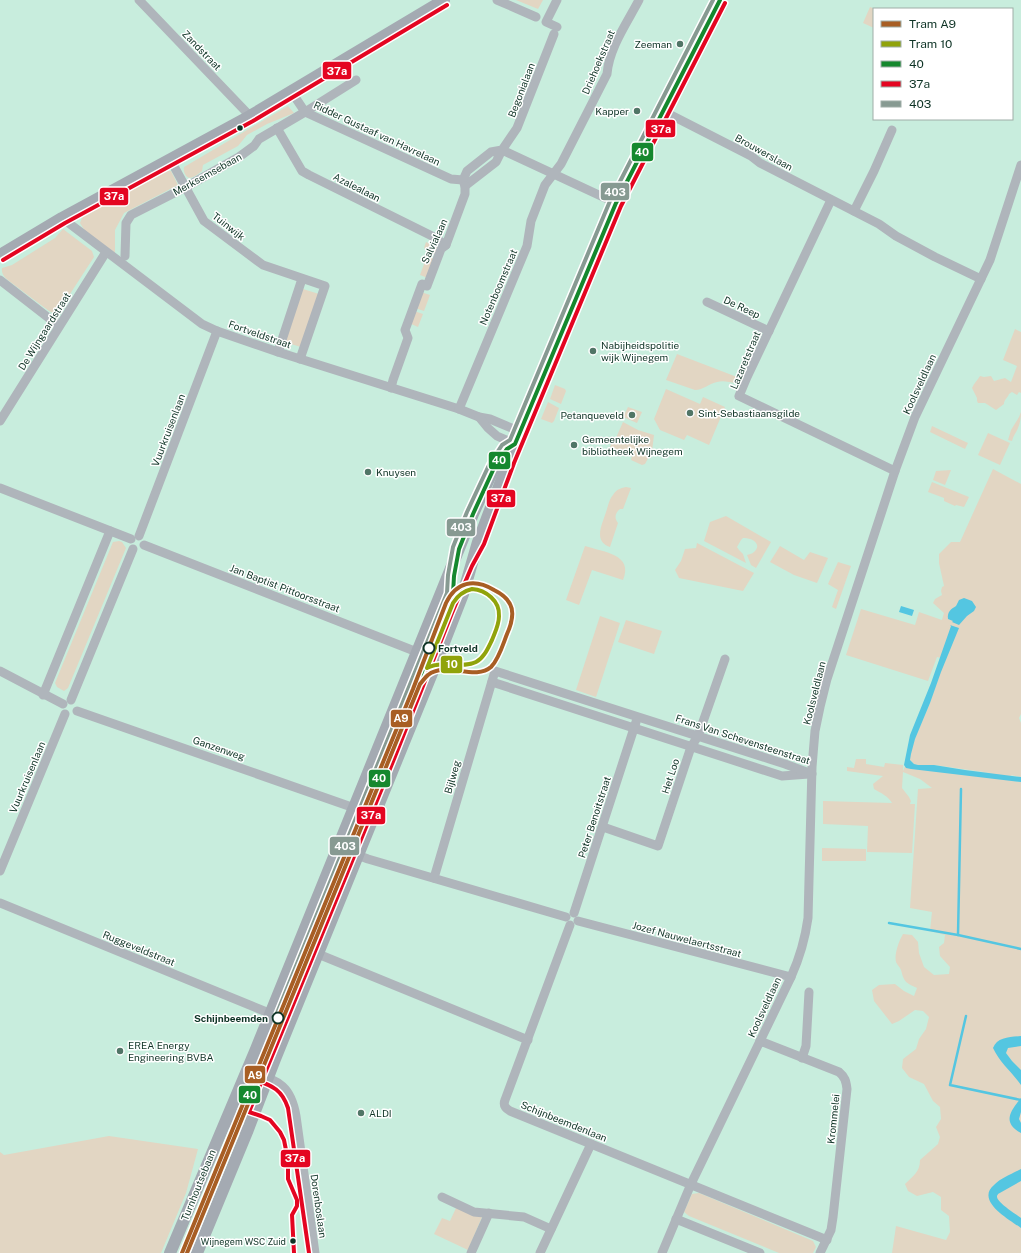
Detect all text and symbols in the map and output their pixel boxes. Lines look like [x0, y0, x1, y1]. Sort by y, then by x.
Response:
legend [873, 8, 1013, 120]
text: Tram A9 [909, 17, 956, 31]
street label: Zandstraat [180, 27, 224, 73]
street label: Driehoekstraat [579, 28, 617, 96]
text: Tram 10 [909, 37, 952, 51]
place label: Zeeman [635, 38, 672, 50]
marker: Zeeman [675, 39, 685, 49]
text: 40 [909, 57, 924, 71]
line badge: 37a [322, 61, 352, 80]
street label: Begonialaan [505, 61, 537, 119]
text: 37a [327, 65, 347, 77]
text: 37a [909, 77, 930, 91]
text: 403 [909, 97, 931, 111]
street label: Ridder Gustaaf van Havrelaan [312, 98, 442, 168]
place label: Kapper [595, 105, 629, 117]
marker: Kapper [632, 106, 642, 116]
line badge: 37a [645, 119, 676, 138]
unlabelled marker [235, 123, 245, 133]
text: 37a [651, 123, 671, 135]
street label: Brouwerslaan [733, 131, 795, 173]
line badge: 40 [631, 142, 654, 162]
text: 40 [635, 146, 649, 158]
street label: Merksemsebaan [171, 150, 244, 198]
street label: Azalealaan [331, 170, 383, 204]
line badge: 403 [600, 182, 630, 201]
text: 403 [604, 186, 626, 198]
line badge: 37a [99, 187, 129, 206]
text: 37a [104, 190, 124, 202]
street label: Tuinwijk [210, 210, 248, 243]
street label: Salvialaan [418, 217, 450, 265]
street label: Notenboomstraat [477, 247, 519, 327]
street label: De Wijngaardstraat [15, 290, 73, 372]
street label: De Reep [722, 293, 762, 321]
street label: Fortveldstraat [227, 318, 293, 350]
street label: Lazaretstraat [727, 329, 763, 391]
place label: Nabijheidspolitie wijk Wijnegem [601, 339, 680, 363]
marker: Nabijheidspolitie wijk Wijnegem [588, 346, 598, 356]
street label: Koolsveldlaan [900, 352, 938, 416]
street label: Vuurkruisenlaan [149, 392, 187, 468]
place label: Sint-Sebastiaansgilde [698, 407, 800, 419]
marker: Sint-Sebastiaansgilde [685, 408, 695, 418]
place label: Petanqueveld [560, 409, 624, 421]
marker: Petanqueveld [627, 410, 637, 420]
place label: Gemeentelijke bibliotheek Wijnegem [582, 433, 683, 457]
marker: Gemeentelijke bibliotheek Wijnegem [569, 440, 579, 450]
line badge: 40 [488, 451, 511, 470]
text: 40 [492, 454, 506, 466]
place label: Knuysen [376, 466, 416, 478]
marker: Knuysen [363, 467, 373, 477]
line badge: 37a [486, 489, 516, 508]
text: 37a [491, 492, 511, 504]
line badge: 403 [446, 518, 476, 537]
text: 403 [450, 521, 472, 533]
street label: Jan Baptist Pittoorsstraat [228, 561, 342, 615]
marker: Fortveld [422, 641, 436, 655]
place label: Fortveld [438, 642, 478, 654]
line badge: 10 [440, 655, 463, 674]
text: 10 [446, 658, 458, 670]
street label: Koolsveldlaan [800, 660, 828, 726]
line badge: A9 [390, 709, 413, 728]
text: A9 [393, 712, 409, 724]
street label: Frans Van Schevensteenstraat [674, 712, 812, 767]
street label: Ganzenweg [191, 734, 247, 762]
street label: Vuurkruisenlaan [7, 739, 48, 815]
street label: Het Loo [659, 757, 681, 795]
street label: Bijlweg [442, 759, 462, 795]
line badge: 40 [368, 769, 391, 788]
text: 40 [372, 772, 386, 784]
street label: Peter Benoitstraat [575, 775, 613, 859]
line badge: 37a [356, 806, 386, 825]
text: 37a [361, 809, 381, 821]
line badge: 403 [329, 836, 360, 856]
text: 403 [334, 840, 356, 852]
street label: Jozef Nauwelaertsstraat [631, 919, 743, 959]
street label: Ruggeveldstraat [101, 928, 177, 968]
street label: Koolsveldlaan [745, 975, 783, 1039]
marker: Schijnbeemden [271, 1011, 285, 1025]
place label: Schijnbeemden [194, 1012, 268, 1024]
place label: EREA Energy Engineering BVBA [128, 1039, 214, 1063]
marker: EREA Energy Engineering BVBA [115, 1046, 125, 1056]
line badge: A9 [244, 1065, 266, 1084]
text: A9 [247, 1069, 263, 1081]
line badge: 40 [238, 1085, 261, 1104]
text: 40 [243, 1089, 257, 1101]
street label: Krommelei [824, 1093, 842, 1145]
street label: Schijnbeemdenlaan [519, 1098, 609, 1144]
place label: ALDI [369, 1107, 392, 1119]
marker: ALDI [356, 1108, 366, 1118]
street label: Turnhoutsebaan [178, 1148, 218, 1222]
line badge: 37a [280, 1149, 311, 1168]
text: 37a [285, 1152, 305, 1164]
street label: Dorenboslaan [309, 1173, 329, 1239]
place label: Wijnegem WSC Zuid [201, 1236, 286, 1247]
marker: Wijnegem WSC Zuid [288, 1236, 298, 1246]

